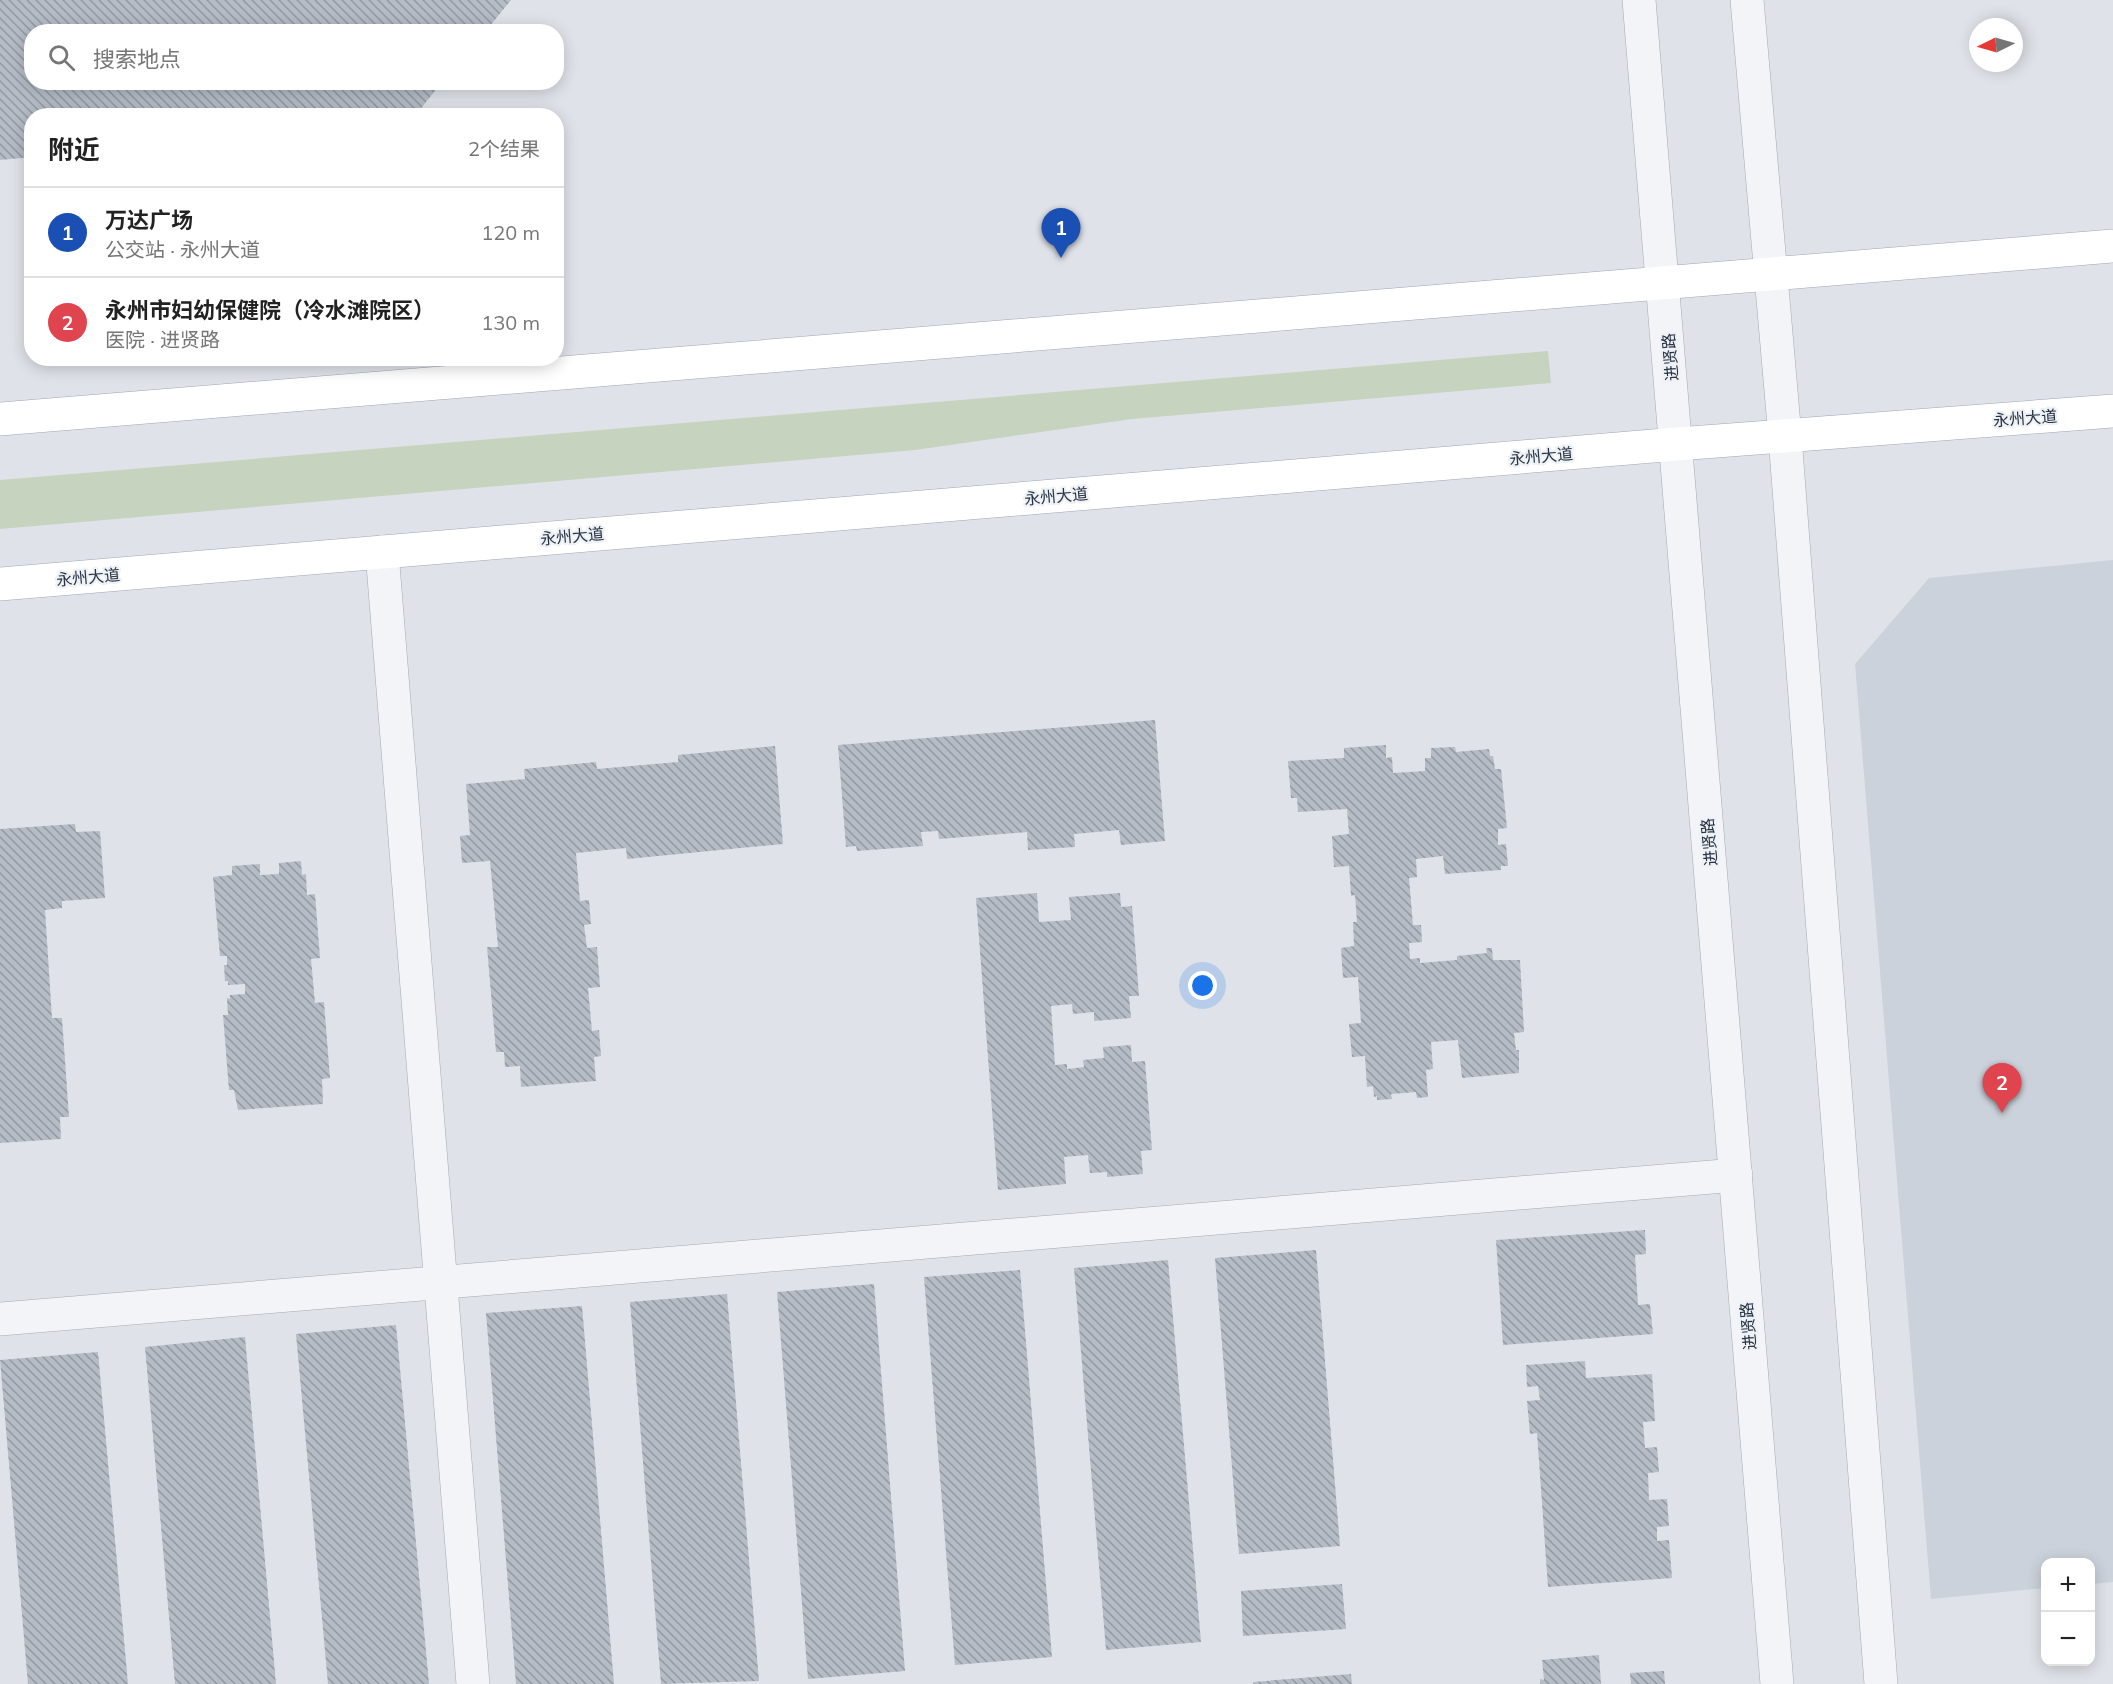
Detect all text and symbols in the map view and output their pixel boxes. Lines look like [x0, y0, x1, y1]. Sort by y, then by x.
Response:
north arrow [1969, 18, 2023, 72]
search box [24, 24, 564, 90]
icon: search [45, 41, 78, 74]
text: 搜索地点 [93, 45, 181, 73]
text: 附近 [48, 133, 100, 166]
text: 2个结果 [468, 136, 540, 161]
text: 万达广场 [105, 206, 193, 234]
pin: 1 [1042, 208, 1080, 258]
text: 1 [62, 220, 74, 245]
text: 120 m [481, 220, 540, 245]
text: 公交站 · 永州大道 [105, 237, 260, 262]
text: 永州市妇幼保健院（冷水滩院区） [105, 296, 435, 324]
text: 2 [62, 310, 74, 335]
text: 130 m [481, 310, 540, 335]
text: 医院 · 进贤路 [105, 327, 220, 352]
street label: 进贤路 [1658, 332, 1682, 382]
street label: 永州大道 [1992, 406, 2058, 430]
street label: 永州大道 [1508, 443, 1574, 469]
street label: 永州大道 [1023, 483, 1089, 509]
street label: 永州大道 [539, 523, 605, 549]
street label: 永州大道 [55, 564, 121, 590]
street label: 进贤路 [1697, 817, 1721, 867]
your location [1188, 971, 1217, 1000]
pin: 2 [1982, 1064, 2022, 1113]
street label: 进贤路 [1736, 1301, 1760, 1351]
map controls [2041, 1558, 2095, 1666]
button: + [2041, 1558, 2095, 1612]
button: − [2041, 1612, 2095, 1666]

